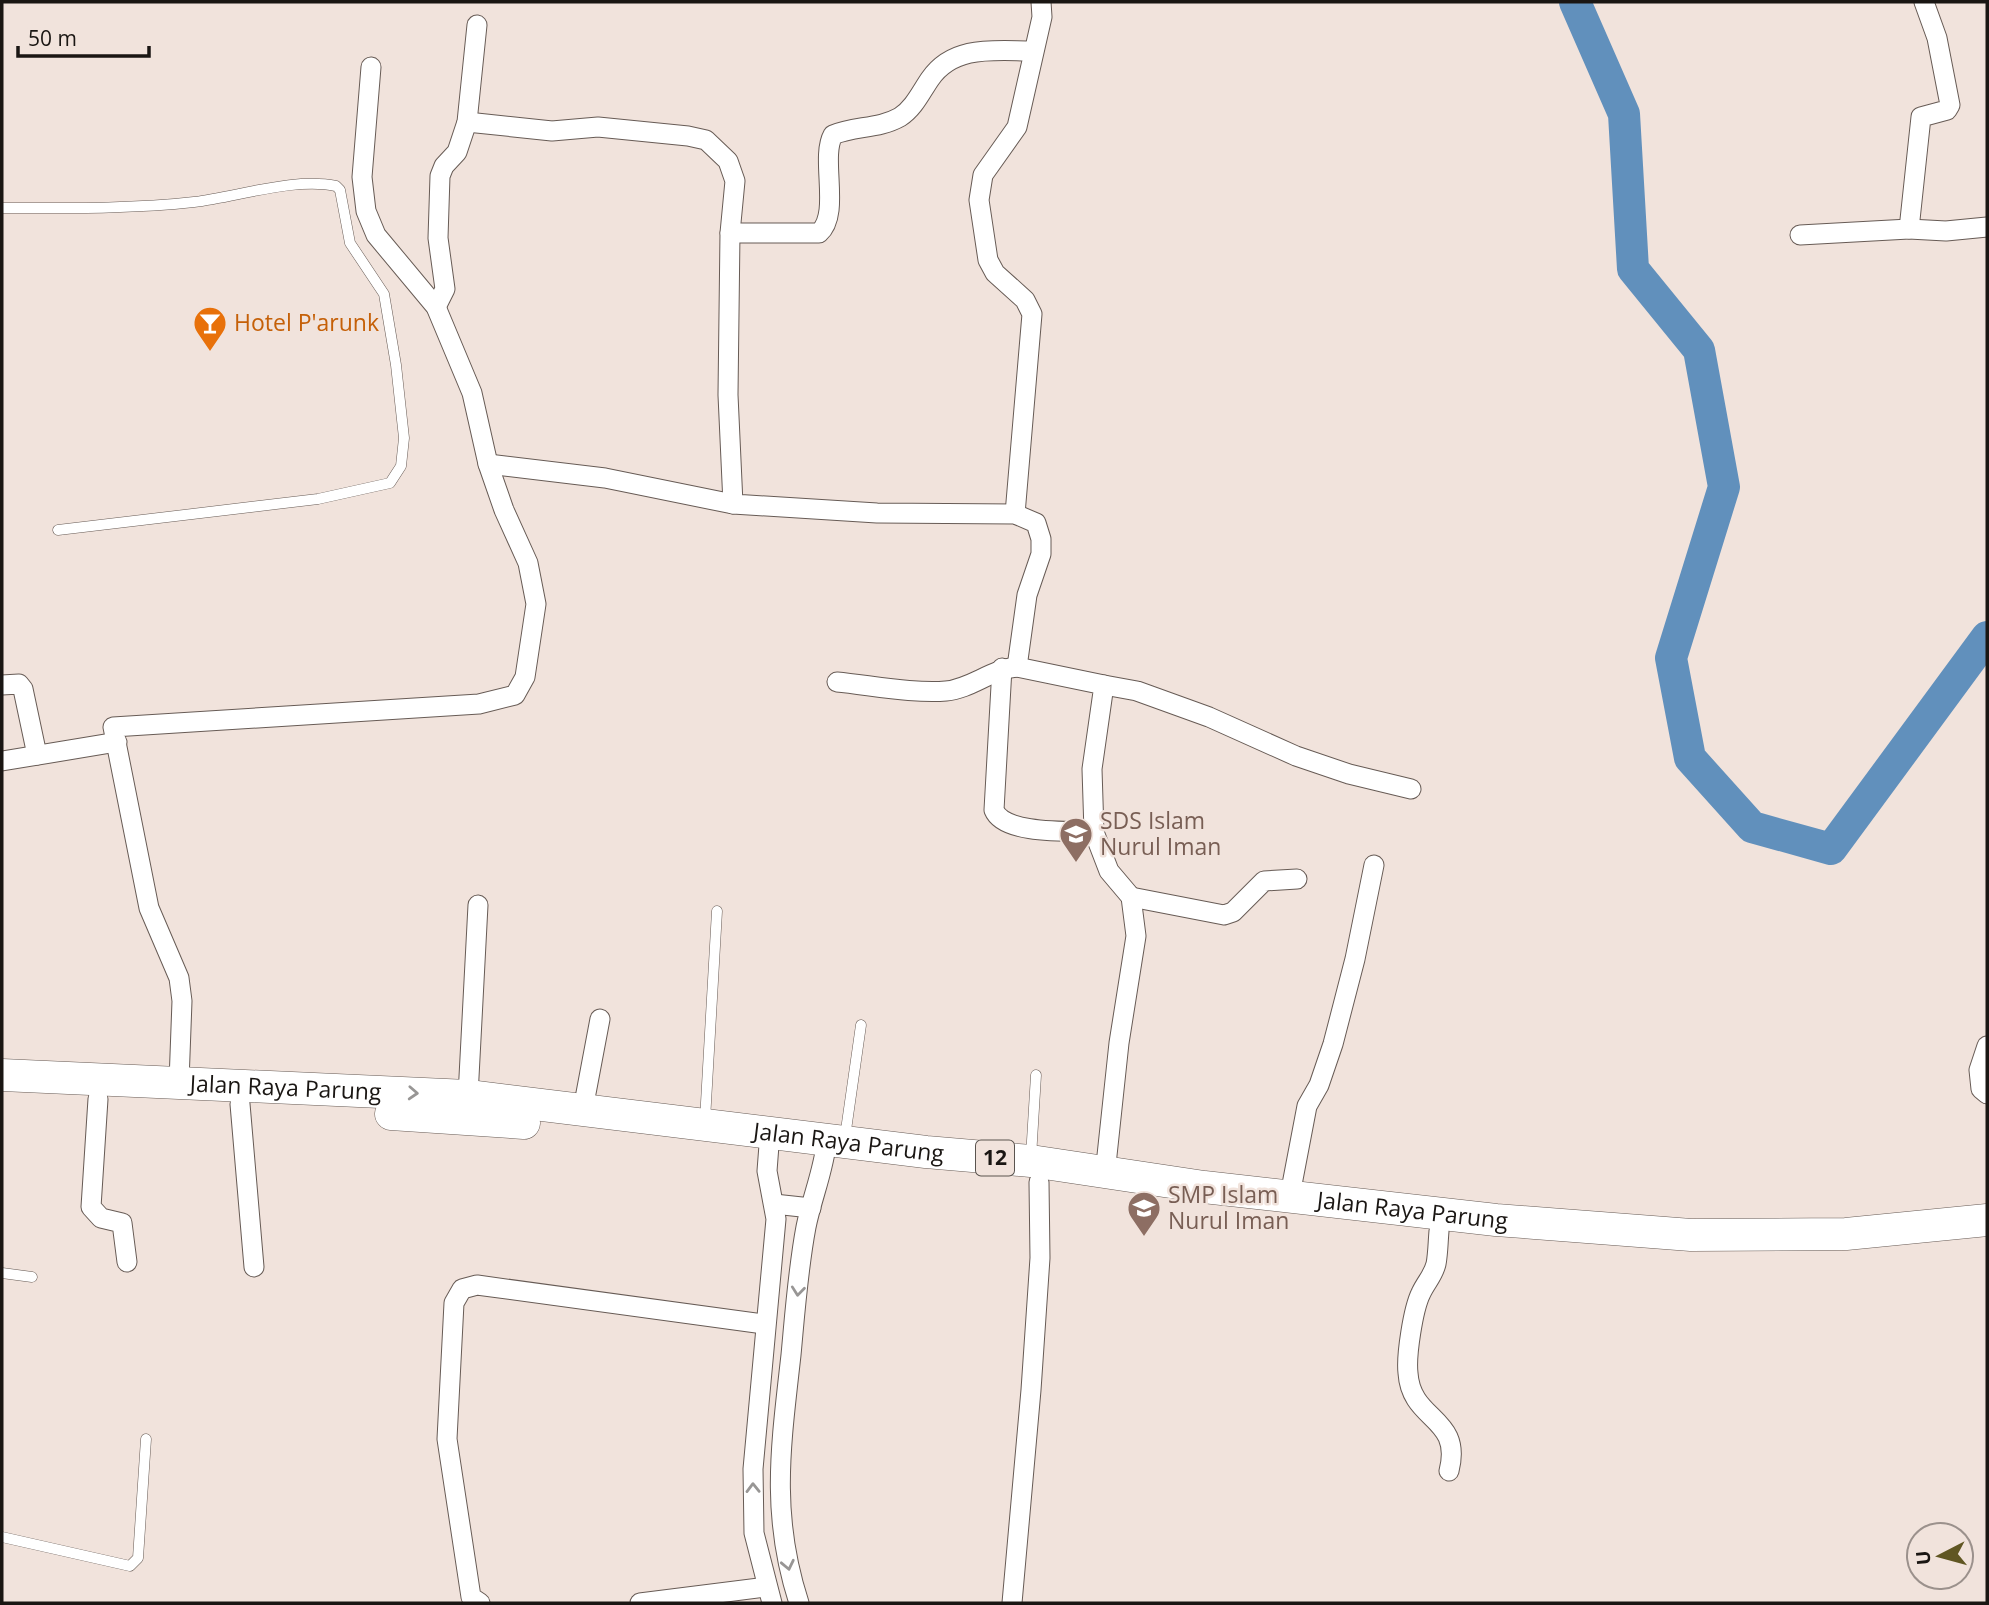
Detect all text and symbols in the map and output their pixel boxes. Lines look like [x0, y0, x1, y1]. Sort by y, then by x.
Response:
scale bar [18, 14, 149, 58]
text: 50 m [28, 24, 77, 52]
bar icon: Hotel P'arunk [191, 304, 229, 353]
place label: Hotel P'arunk [234, 306, 379, 338]
place label: SDS Islam Nurul Iman [1100, 804, 1221, 862]
school or university icon: SDS Islam Nurul Iman [1057, 815, 1095, 864]
street label: Jalan Raya Parung [187, 1066, 383, 1107]
one-way arrow [407, 1086, 418, 1101]
street label: Jalan Raya Parung [750, 1114, 946, 1169]
road number: 12 [976, 1140, 1014, 1176]
place label: SMP Islam Nurul Iman [1168, 1178, 1289, 1236]
street label: Jalan Raya Parung [1314, 1183, 1510, 1236]
school or university icon: SMP Islam Nurul Iman [1125, 1189, 1163, 1238]
one-way arrow [790, 1285, 805, 1297]
one-way arrow [746, 1483, 761, 1494]
north arrow [1905, 1521, 1975, 1591]
text: U [1909, 1549, 1937, 1566]
one-way arrow [780, 1559, 795, 1571]

